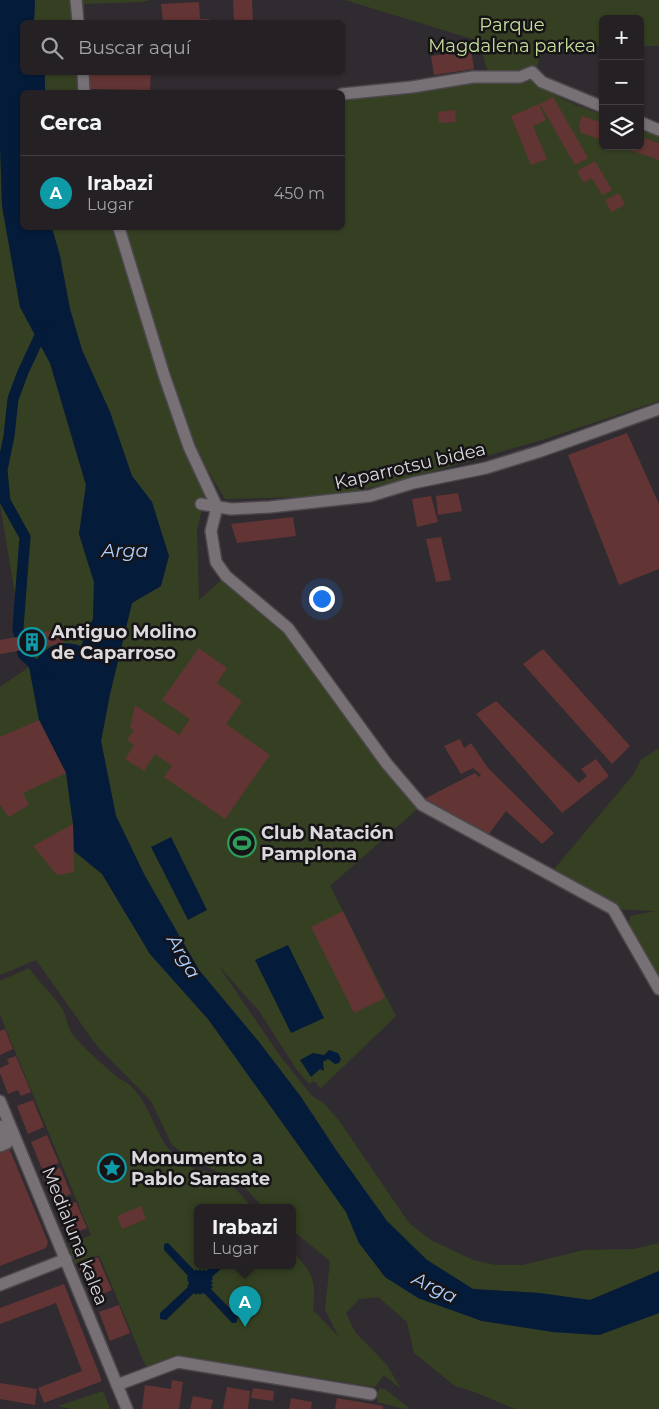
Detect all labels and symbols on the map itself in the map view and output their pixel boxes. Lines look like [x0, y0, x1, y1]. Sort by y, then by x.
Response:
park label: Parque Magdalena parkea [428, 14, 596, 57]
street label: Kaparrotsu bidea [332, 438, 488, 494]
water label: Arga [101, 539, 149, 562]
your location [309, 586, 335, 612]
place label: Antiguo Molino de Caparroso [50, 621, 197, 664]
building icon: Antiguo Molino de Caparroso [17, 627, 47, 657]
place label: Club Natación Pamplona [261, 822, 394, 865]
sports icon: Club Natación Pamplona [227, 828, 257, 858]
water label: Arga [161, 929, 205, 982]
place label: Monumento a Pablo Sarasate [131, 1147, 270, 1190]
place icon: Monumento a Pablo Sarasate [97, 1153, 127, 1183]
street label: Medialuna kalea [37, 1164, 113, 1308]
water label: Arga [408, 1266, 461, 1308]
pin: A [229, 1286, 261, 1327]

